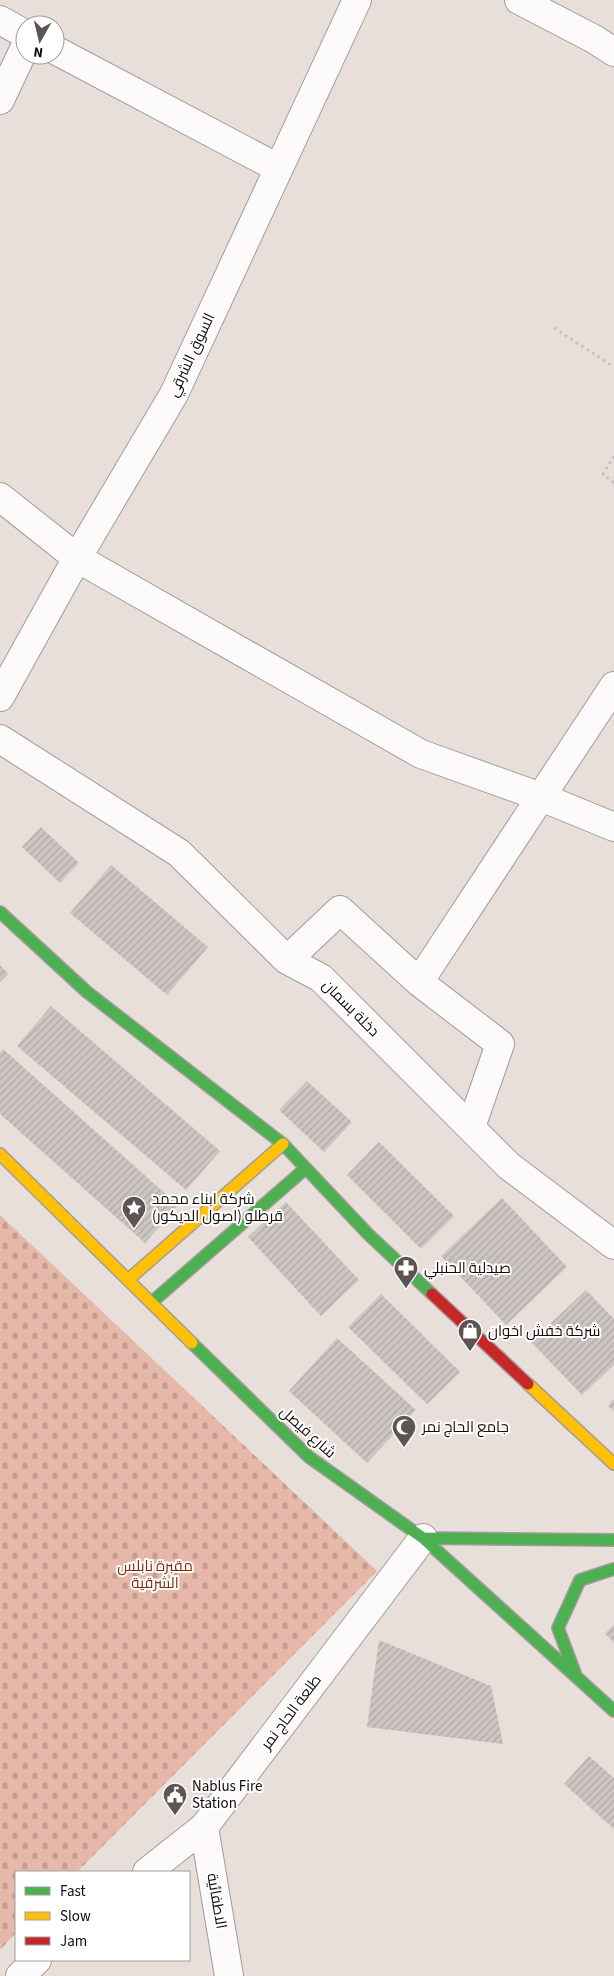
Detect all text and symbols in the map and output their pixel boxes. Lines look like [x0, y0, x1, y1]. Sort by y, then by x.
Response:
north arrow [15, 15, 65, 65]
text: N [32, 41, 44, 62]
street label: السوق الشرقي [163, 310, 221, 401]
street label: دخلة بسمان [317, 975, 384, 1042]
place label: شركة ابناء محمد قرطلو (اصول الديكور) [152, 1189, 283, 1227]
place icon: شركة ابناء محمد قرطلو (اصول الديكور) [121, 1195, 147, 1229]
pharmacy icon: صيدلية الحنبلي [393, 1255, 419, 1289]
place label: صيدلية الحنبلي [424, 1258, 511, 1280]
shop icon: شركة خفش اخوان [457, 1318, 483, 1352]
place label: شركة خفش اخوان [488, 1321, 600, 1342]
street label: شارع فيصل [275, 1402, 340, 1463]
mosque icon: جامع الحاج نمر [391, 1414, 417, 1448]
place label: جامع الحاج نمر [421, 1417, 509, 1438]
park label: مقبرة نابلس الشرقية [117, 1556, 193, 1594]
street label: طلعة الحاج نمر [256, 1670, 327, 1755]
place label: Nablus Fire Station [192, 1776, 262, 1814]
public building icon: Nablus Fire Station [162, 1782, 188, 1816]
legend [15, 1871, 190, 1961]
street label: الاطفائية [201, 1872, 232, 1930]
text: Fast [60, 1881, 86, 1902]
text: Slow [60, 1906, 91, 1927]
text: Jam [60, 1931, 87, 1952]

